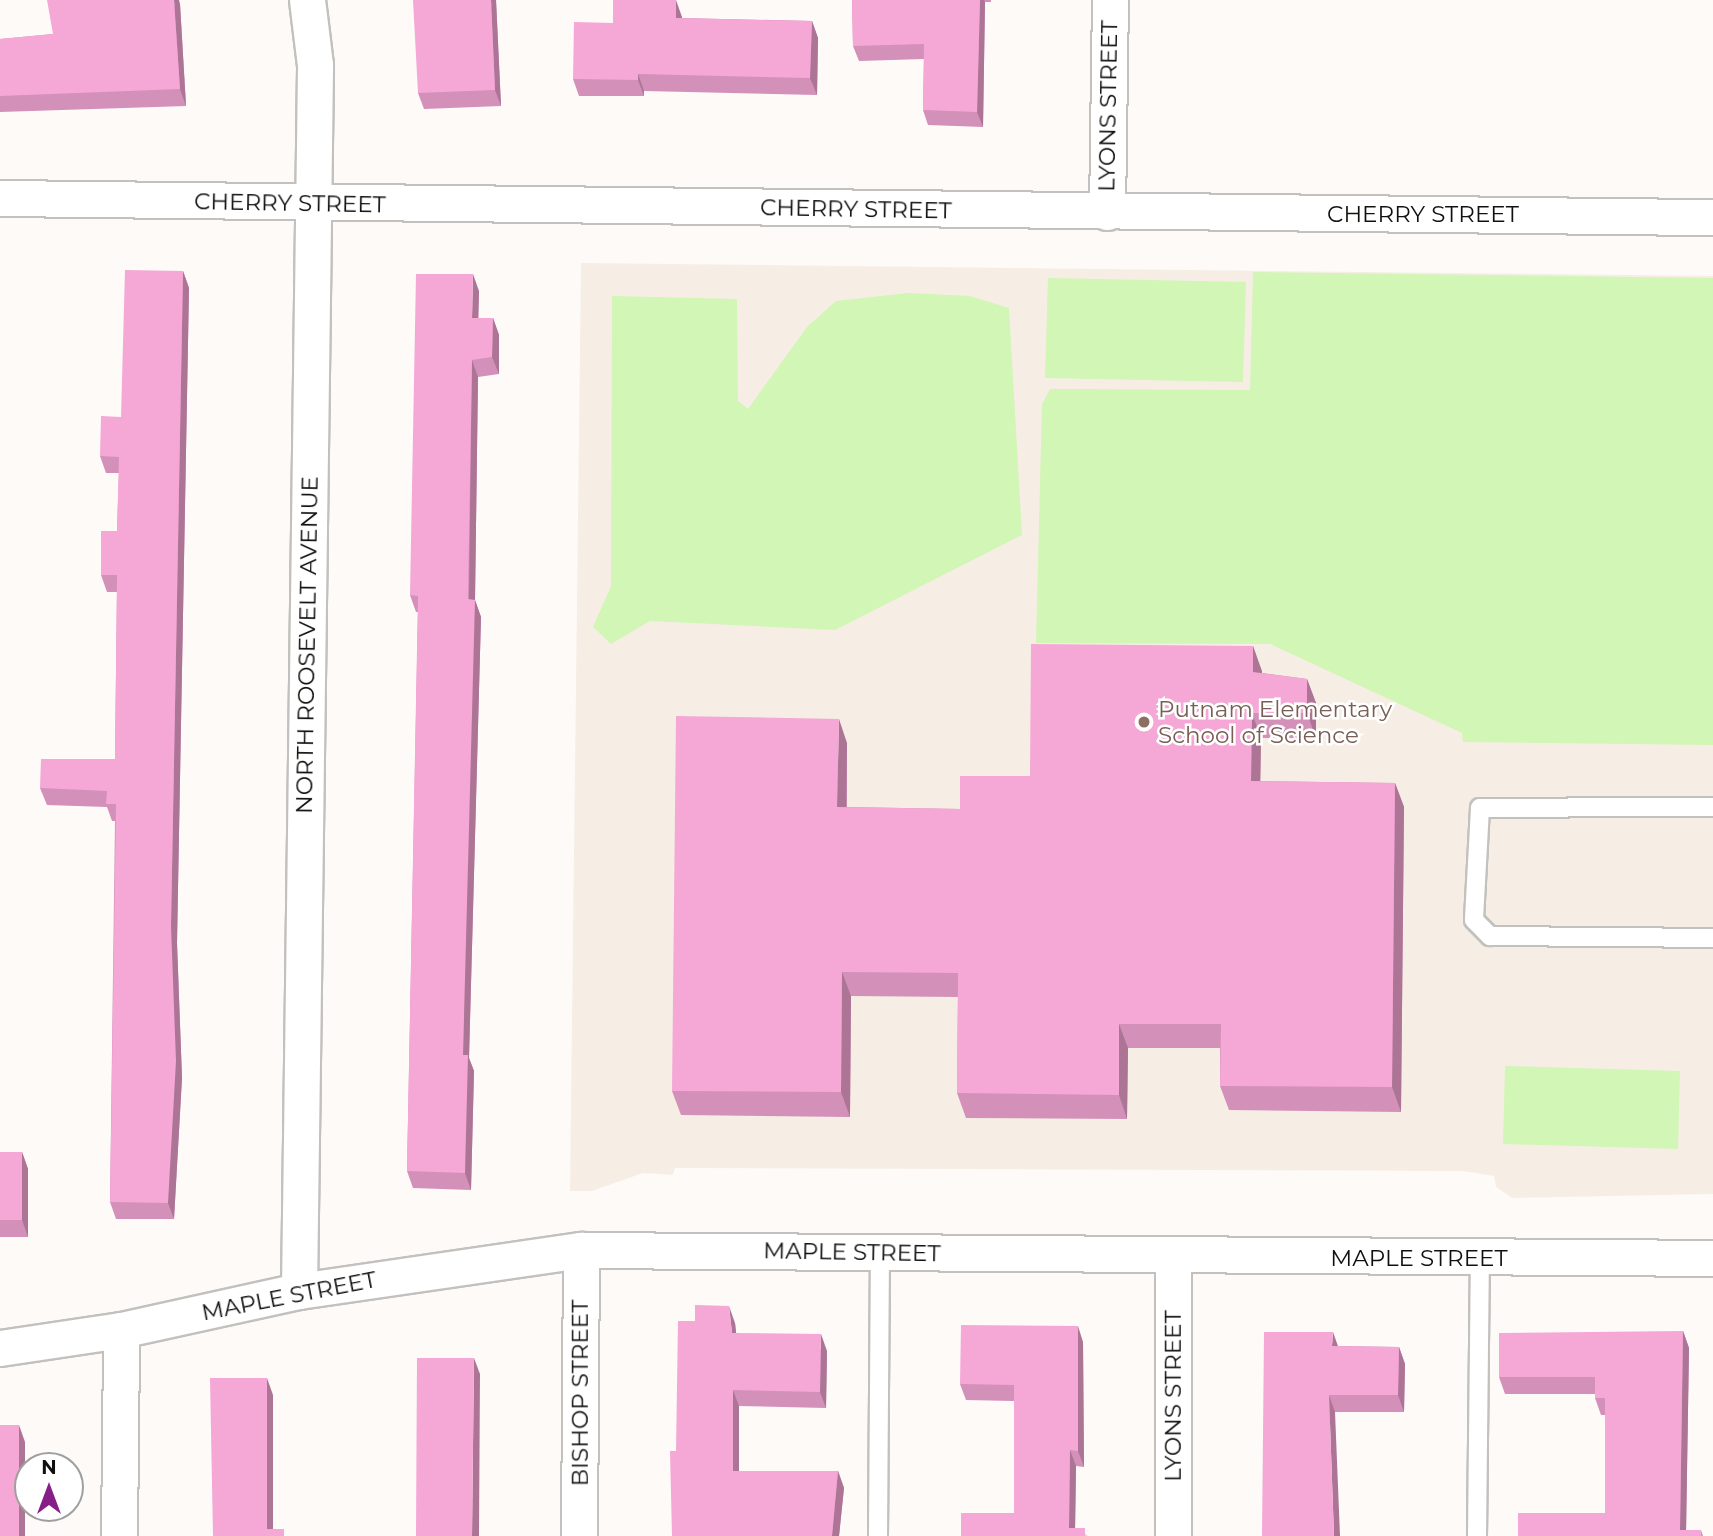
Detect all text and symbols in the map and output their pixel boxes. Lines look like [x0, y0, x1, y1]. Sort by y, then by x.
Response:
street label: LYONS STREET [1093, 20, 1123, 192]
street label: CHERRY STREET [194, 188, 386, 218]
street label: CHERRY STREET [760, 194, 952, 224]
street label: CHERRY STREET [1327, 200, 1519, 228]
street label: NORTH ROOSEVELT AVENUE [290, 476, 324, 814]
place label: Putnam Elementary School of Science [1158, 695, 1392, 749]
marker: Putnam Elementary School of Science [1136, 714, 1152, 730]
street label: MAPLE STREET [763, 1237, 941, 1267]
street label: MAPLE STREET [1330, 1244, 1508, 1272]
street label: MAPLE STREET [199, 1266, 379, 1326]
street label: BISHOP STREET [566, 1300, 594, 1486]
street label: LYONS STREET [1159, 1310, 1187, 1482]
north arrow [14, 1452, 84, 1522]
text: N [41, 1456, 57, 1479]

